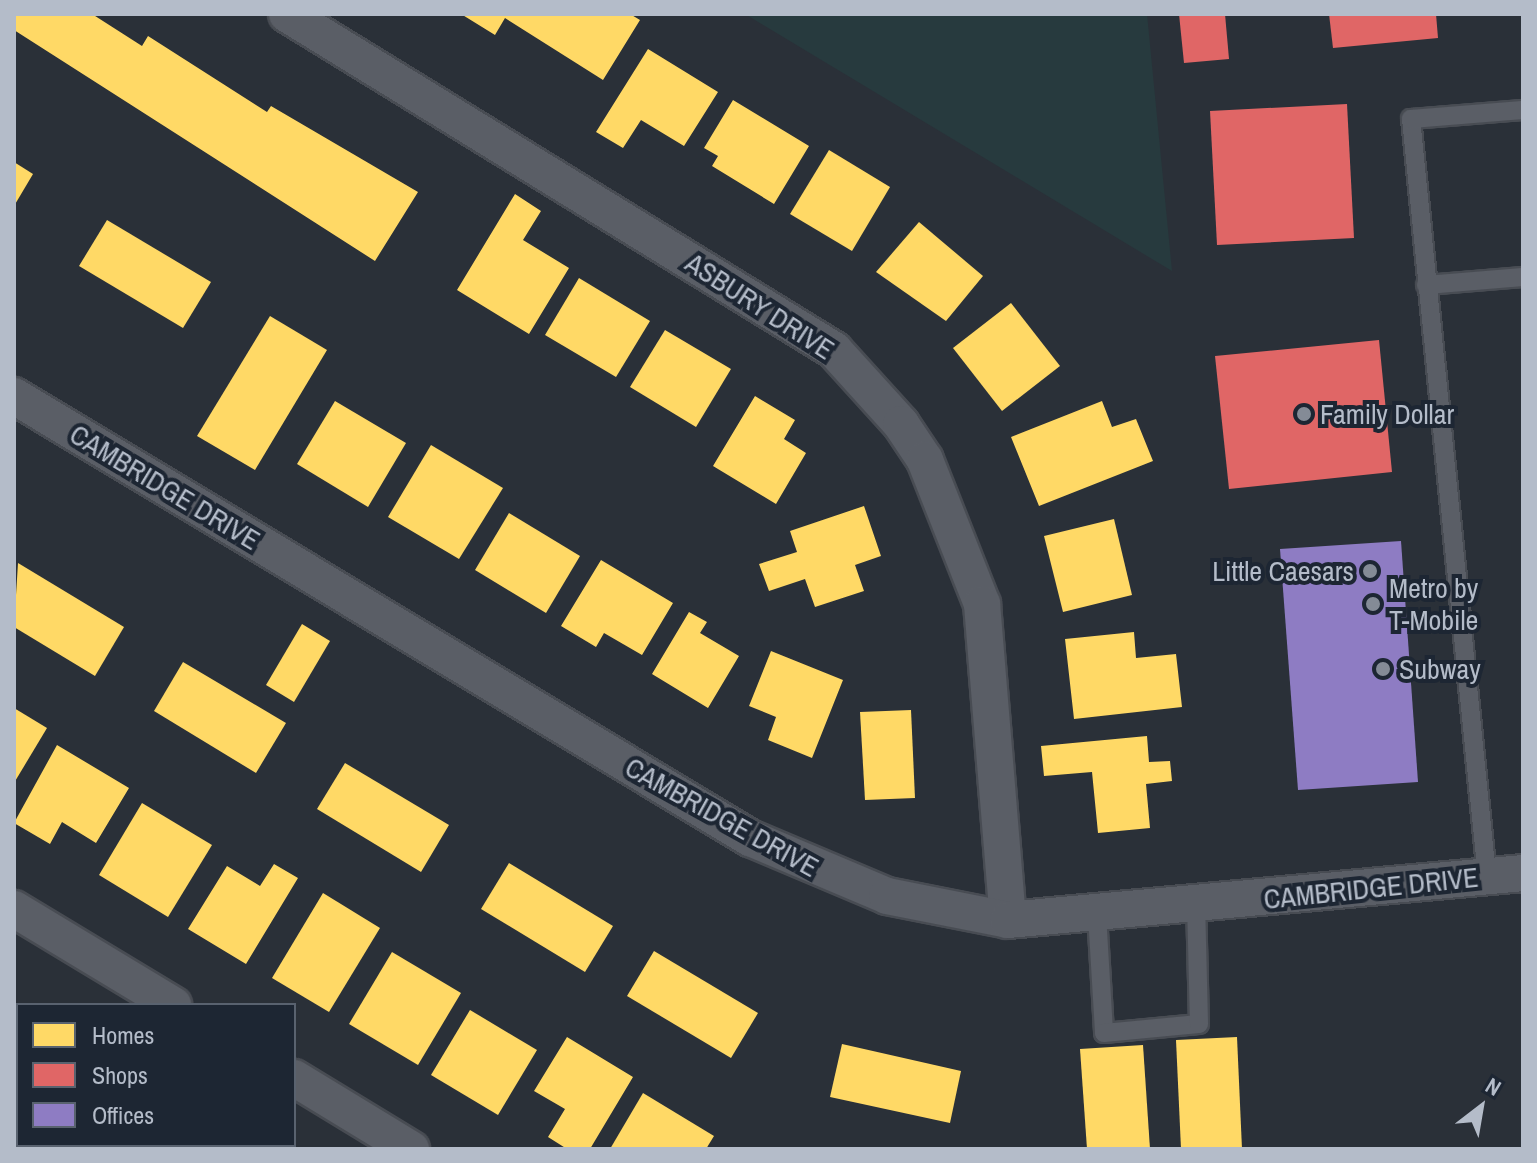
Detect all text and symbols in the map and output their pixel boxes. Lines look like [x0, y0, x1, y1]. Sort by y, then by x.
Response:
street label: ASBURY DRIVE [679, 245, 841, 367]
place label: Family Dollar [1320, 397, 1454, 431]
marker: Family Dollar [1295, 405, 1313, 423]
street label: CAMBRIDGE DRIVE [64, 417, 266, 557]
place label: Little Caesars [1212, 554, 1354, 588]
marker: Little Caesars [1361, 562, 1379, 580]
place label: Metro by T-Mobile [1389, 571, 1478, 637]
marker: Metro by T-Mobile [1364, 595, 1382, 613]
place label: Subway [1399, 652, 1481, 686]
marker: Subway [1374, 660, 1392, 678]
street label: CAMBRIDGE DRIVE [620, 750, 824, 884]
street label: CAMBRIDGE DRIVE [1262, 860, 1480, 916]
legend [16, 1003, 296, 1147]
text: Homes [92, 1019, 154, 1051]
text: Shops [92, 1059, 148, 1091]
north arrow [1441, 1067, 1521, 1147]
text: N [1480, 1070, 1507, 1103]
text: Offices [92, 1099, 154, 1131]

